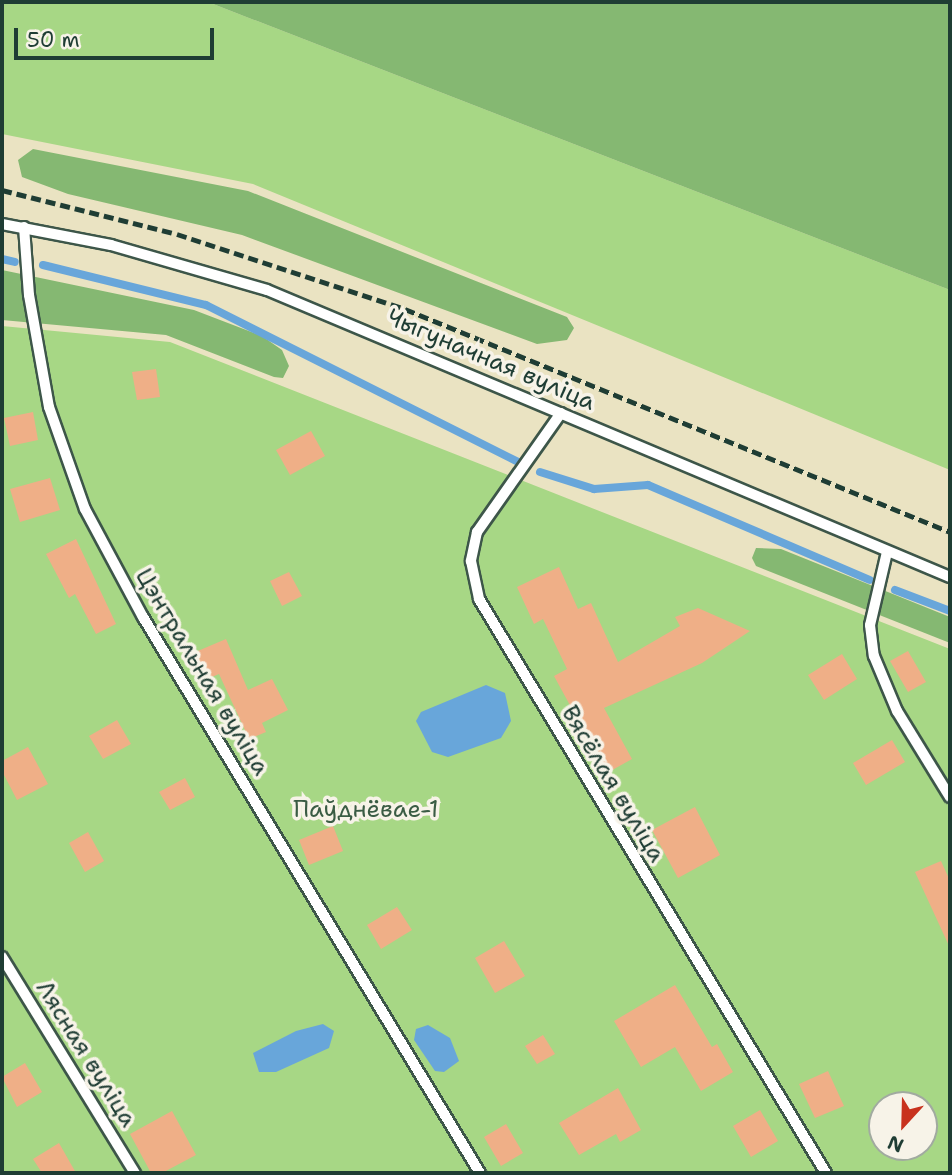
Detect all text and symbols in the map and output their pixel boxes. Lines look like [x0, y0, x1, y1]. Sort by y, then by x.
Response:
scale bar [18, 14, 217, 58]
text: 50 m [27, 26, 80, 54]
street label: Чыгуначная вуліца [382, 303, 600, 417]
street label: Цэнтральная вуліца [129, 563, 275, 781]
street label: Вясёлая вуліца [555, 700, 671, 868]
park label: Паўднёвае-1 [293, 796, 439, 824]
street label: Лясная вуліца [29, 975, 143, 1133]
north arrow [868, 1091, 938, 1161]
text: N [884, 1130, 907, 1158]

